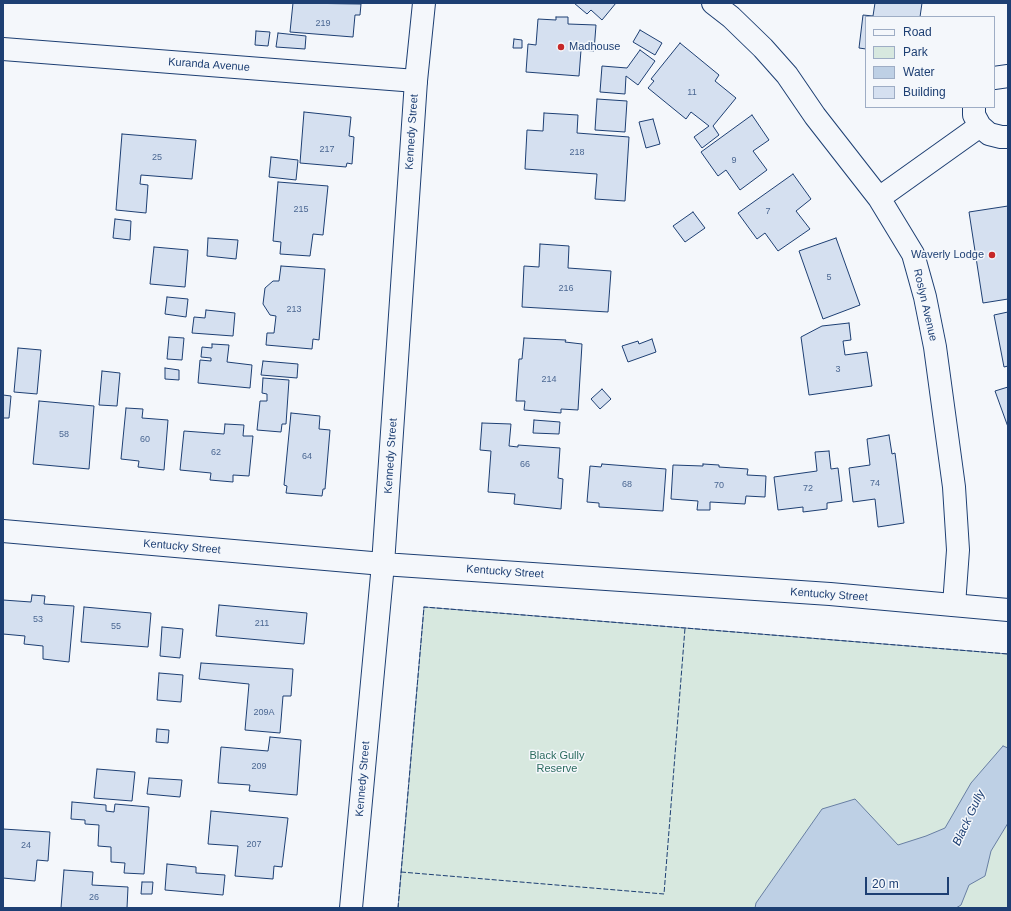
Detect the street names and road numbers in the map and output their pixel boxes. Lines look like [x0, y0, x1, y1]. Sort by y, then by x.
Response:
street label: Kuranda Avenue [168, 56, 250, 74]
street label: Kennedy Street [403, 94, 421, 170]
street label: Roslyn Avenue [910, 268, 940, 342]
street label: Kennedy Street [382, 418, 400, 494]
street label: Kentucky Street [143, 537, 221, 557]
street label: Kentucky Street [466, 563, 544, 581]
street label: Kentucky Street [790, 586, 868, 604]
street label: Kennedy Street [353, 741, 373, 817]

